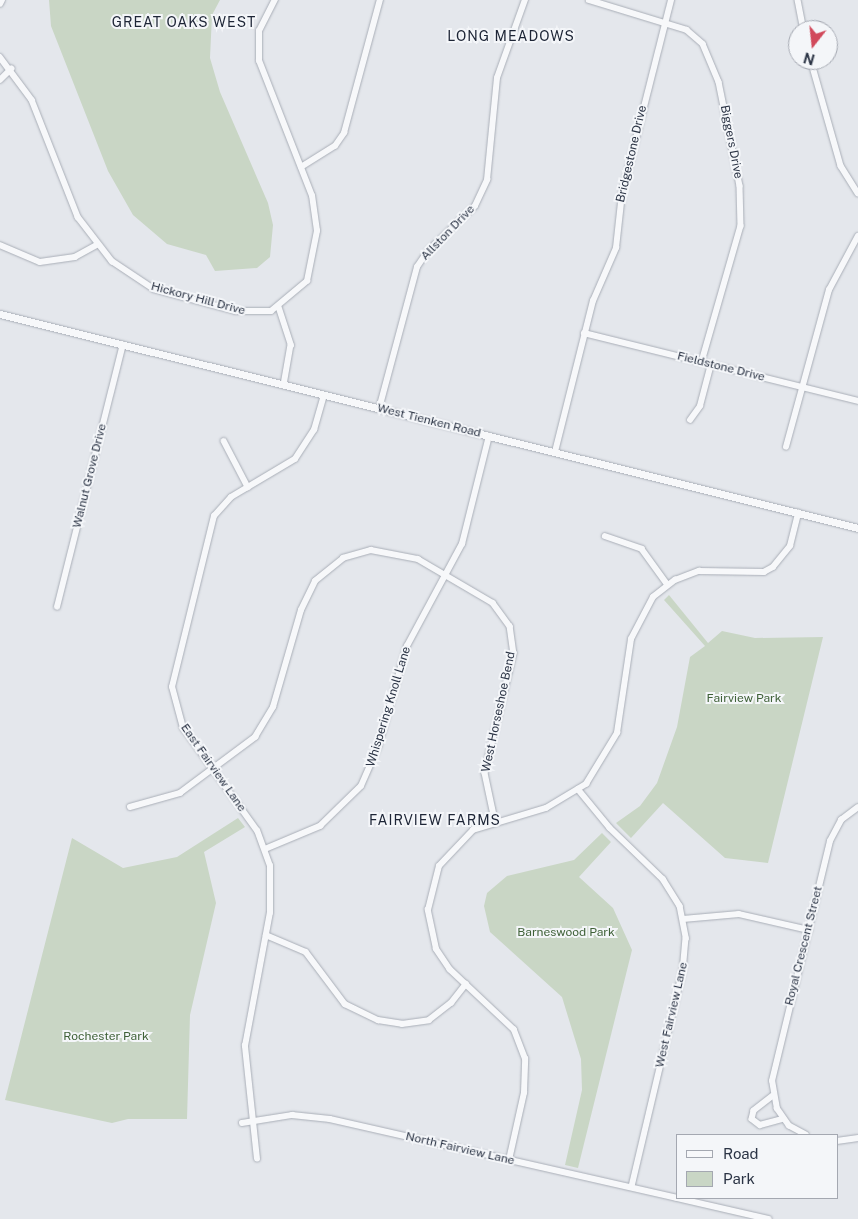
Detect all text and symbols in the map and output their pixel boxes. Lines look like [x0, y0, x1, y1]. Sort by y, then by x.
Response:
district label: GREAT OAKS WEST [110, 14, 258, 30]
north arrow [788, 20, 838, 70]
district label: LONG MEADOWS [446, 28, 576, 44]
text: N [802, 49, 817, 68]
street label: Bridgestone Drive [614, 104, 650, 204]
street label: Biggers Drive [717, 104, 745, 180]
street label: Allston Drive [418, 202, 478, 264]
street label: Hickory Hill Drive [149, 279, 247, 319]
street label: Fieldstone Drive [676, 349, 766, 385]
street label: West Tienken Road [376, 401, 482, 441]
street label: Walnut Grove Drive [70, 422, 110, 530]
street label: Whispering Knoll Lane [364, 645, 414, 769]
street label: West Horseshoe Bend [479, 650, 519, 774]
park label: Fairview Park [706, 692, 782, 706]
street label: East Fairview Lane [177, 721, 249, 815]
district label: FAIRVIEW FARMS [367, 812, 503, 828]
street label: Royal Crescent Street [782, 885, 826, 1007]
park label: Barneswood Park [517, 926, 615, 940]
street label: West Fairview Lane [653, 961, 691, 1069]
park label: Rochester Park [63, 1030, 149, 1044]
street label: North Fairview Lane [404, 1129, 516, 1169]
legend [676, 1134, 838, 1199]
text: Road [723, 1145, 759, 1162]
text: Park [723, 1170, 755, 1187]

